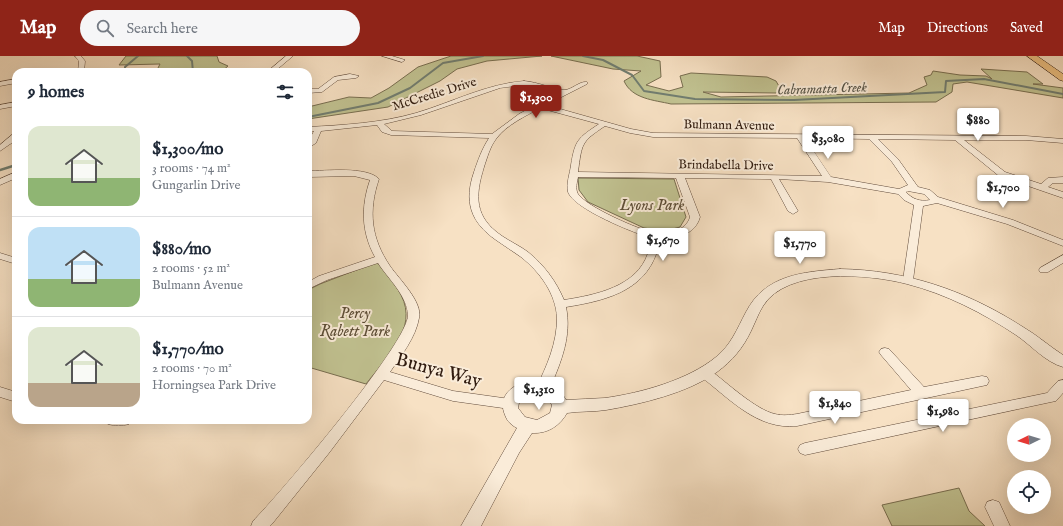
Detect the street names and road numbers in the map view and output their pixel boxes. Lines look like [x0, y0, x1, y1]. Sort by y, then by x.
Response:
street label: McCredie Drive [390, 74, 479, 115]
street label: Bulmann Avenue [683, 116, 775, 135]
street label: Brindabella Drive [678, 156, 774, 175]
street label: Bunya Way [393, 348, 485, 394]

